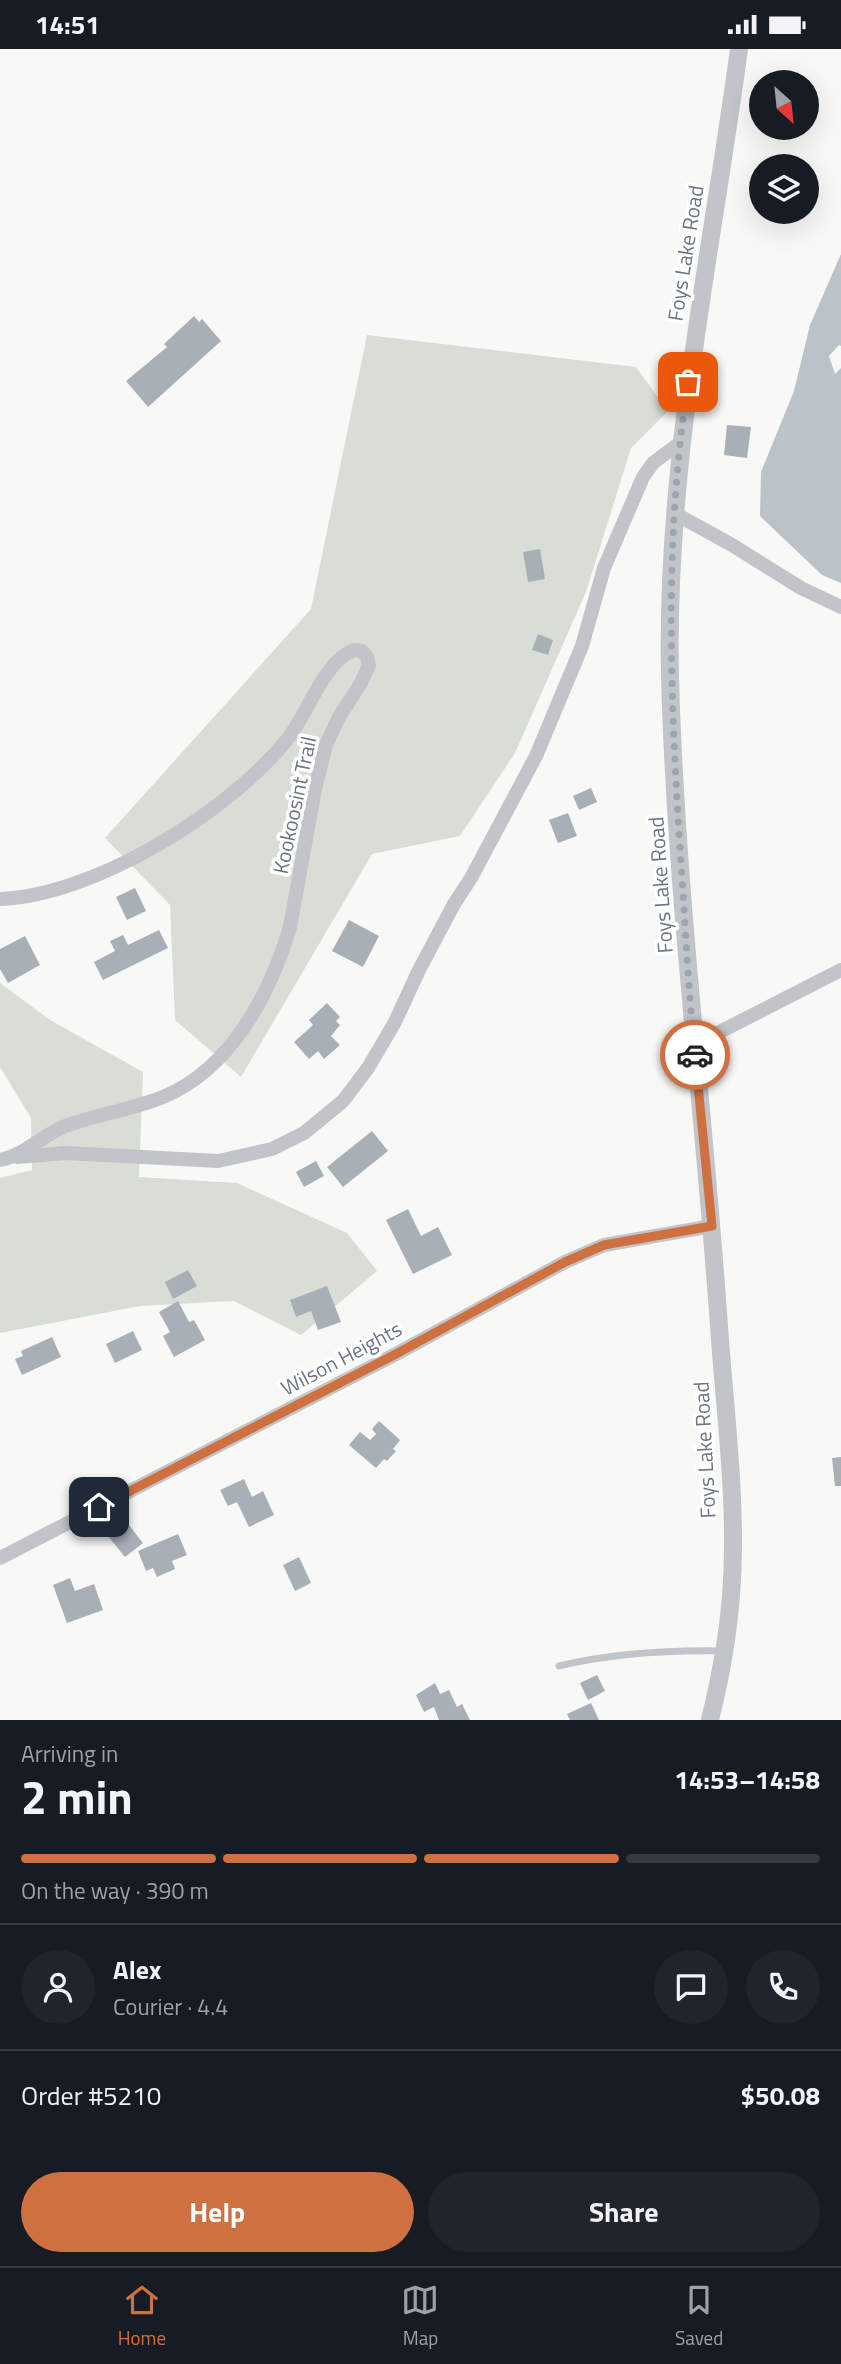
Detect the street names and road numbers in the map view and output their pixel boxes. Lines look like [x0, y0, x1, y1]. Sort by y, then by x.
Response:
street label: Foys Lake Road [658, 183, 712, 323]
street label: Kookoosint Trail [264, 733, 324, 877]
street label: Foys Lake Road [639, 816, 681, 954]
street label: Wilson Heights [275, 1313, 407, 1403]
street label: Foys Lake Road [684, 1381, 724, 1519]

